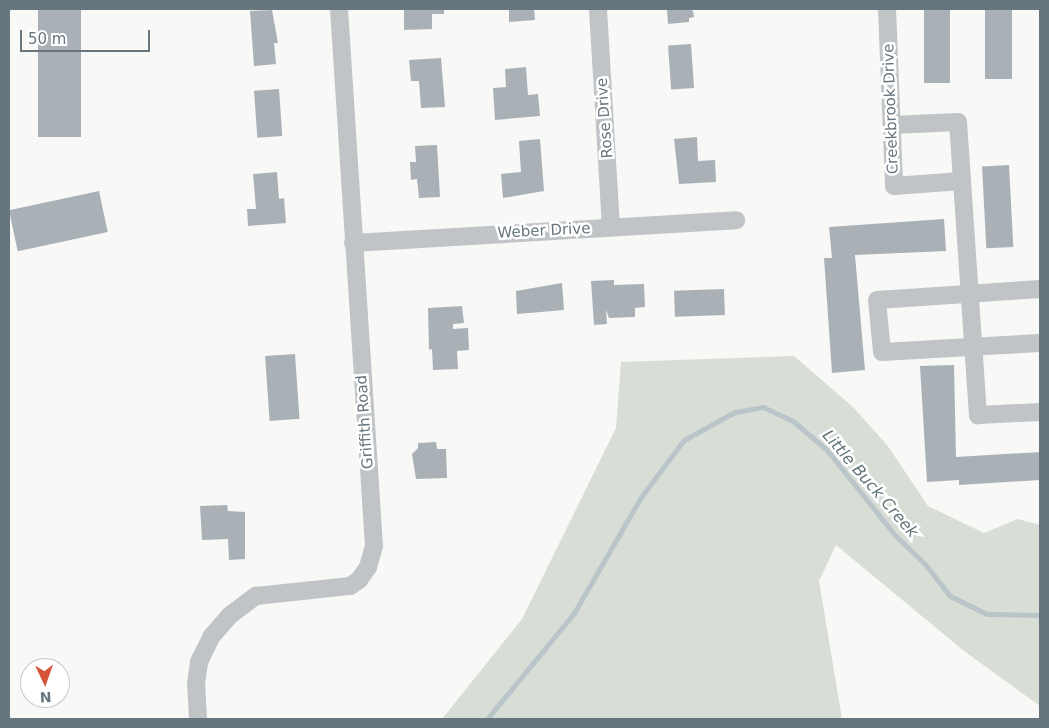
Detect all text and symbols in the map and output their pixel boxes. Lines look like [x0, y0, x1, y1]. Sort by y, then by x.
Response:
scale bar [22, 20, 152, 52]
text: 50 m [28, 30, 66, 48]
street label: Creekbrook Drive [880, 43, 902, 175]
street label: Rose Drive [593, 77, 617, 159]
street label: Weber Drive [497, 220, 591, 242]
street label: Griffith Road [353, 374, 377, 470]
water label: Little Buck Creek [818, 426, 922, 542]
north arrow [20, 658, 70, 708]
text: N [39, 689, 52, 705]

